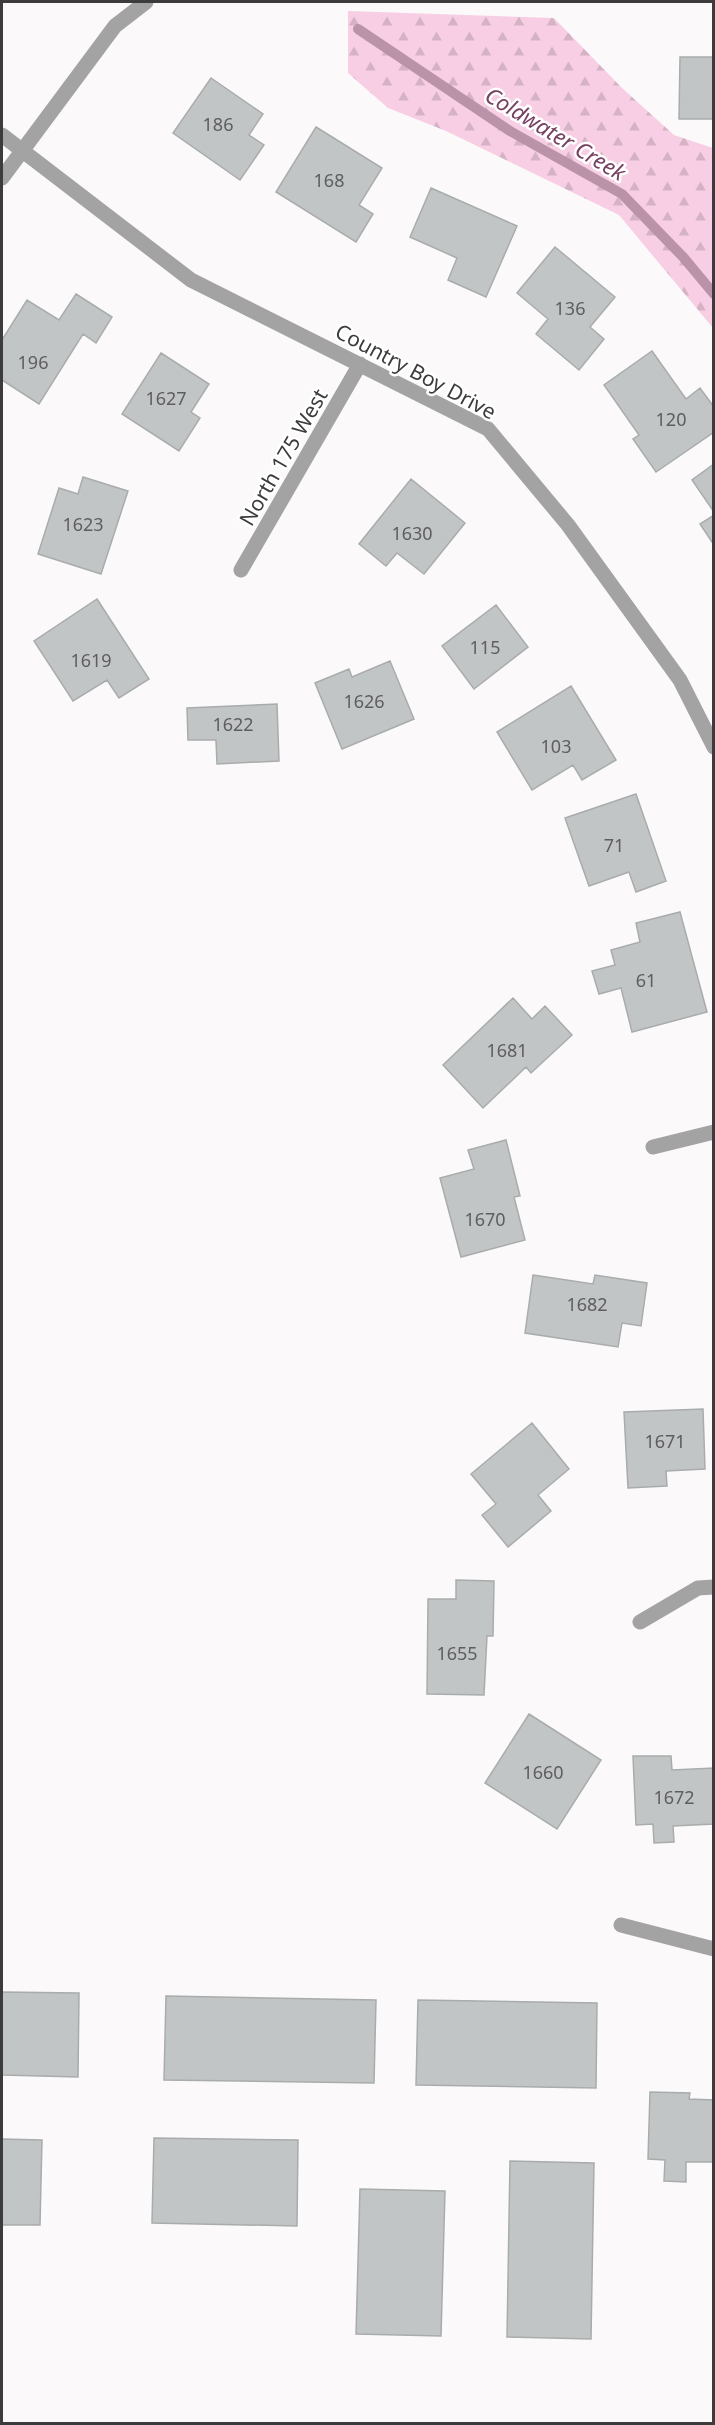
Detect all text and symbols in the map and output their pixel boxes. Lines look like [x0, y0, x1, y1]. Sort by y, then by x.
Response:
water label: Coldwater Creek [480, 79, 633, 187]
house number: 186 [203, 112, 233, 136]
house number: 168 [314, 168, 344, 192]
house number: 136 [555, 296, 585, 320]
street label: Country Boy Drive [331, 317, 501, 425]
house number: 196 [18, 350, 48, 374]
street label: North 175 West [233, 383, 334, 530]
house number: 1627 [145, 386, 187, 410]
house number: 120 [656, 407, 686, 431]
house number: 1623 [62, 512, 104, 536]
house number: 1630 [391, 521, 433, 545]
house number: 115 [470, 635, 500, 659]
house number: 1619 [70, 648, 112, 672]
house number: 1626 [343, 689, 385, 713]
house number: 1622 [212, 712, 254, 736]
house number: 103 [541, 734, 571, 758]
house number: 71 [604, 833, 624, 857]
house number: 61 [636, 968, 656, 992]
house number: 1681 [486, 1038, 528, 1062]
house number: 1670 [464, 1207, 506, 1231]
house number: 1682 [566, 1292, 608, 1316]
house number: 1671 [644, 1429, 686, 1453]
house number: 1655 [436, 1641, 478, 1665]
house number: 1660 [522, 1760, 564, 1784]
house number: 1672 [653, 1785, 695, 1809]

